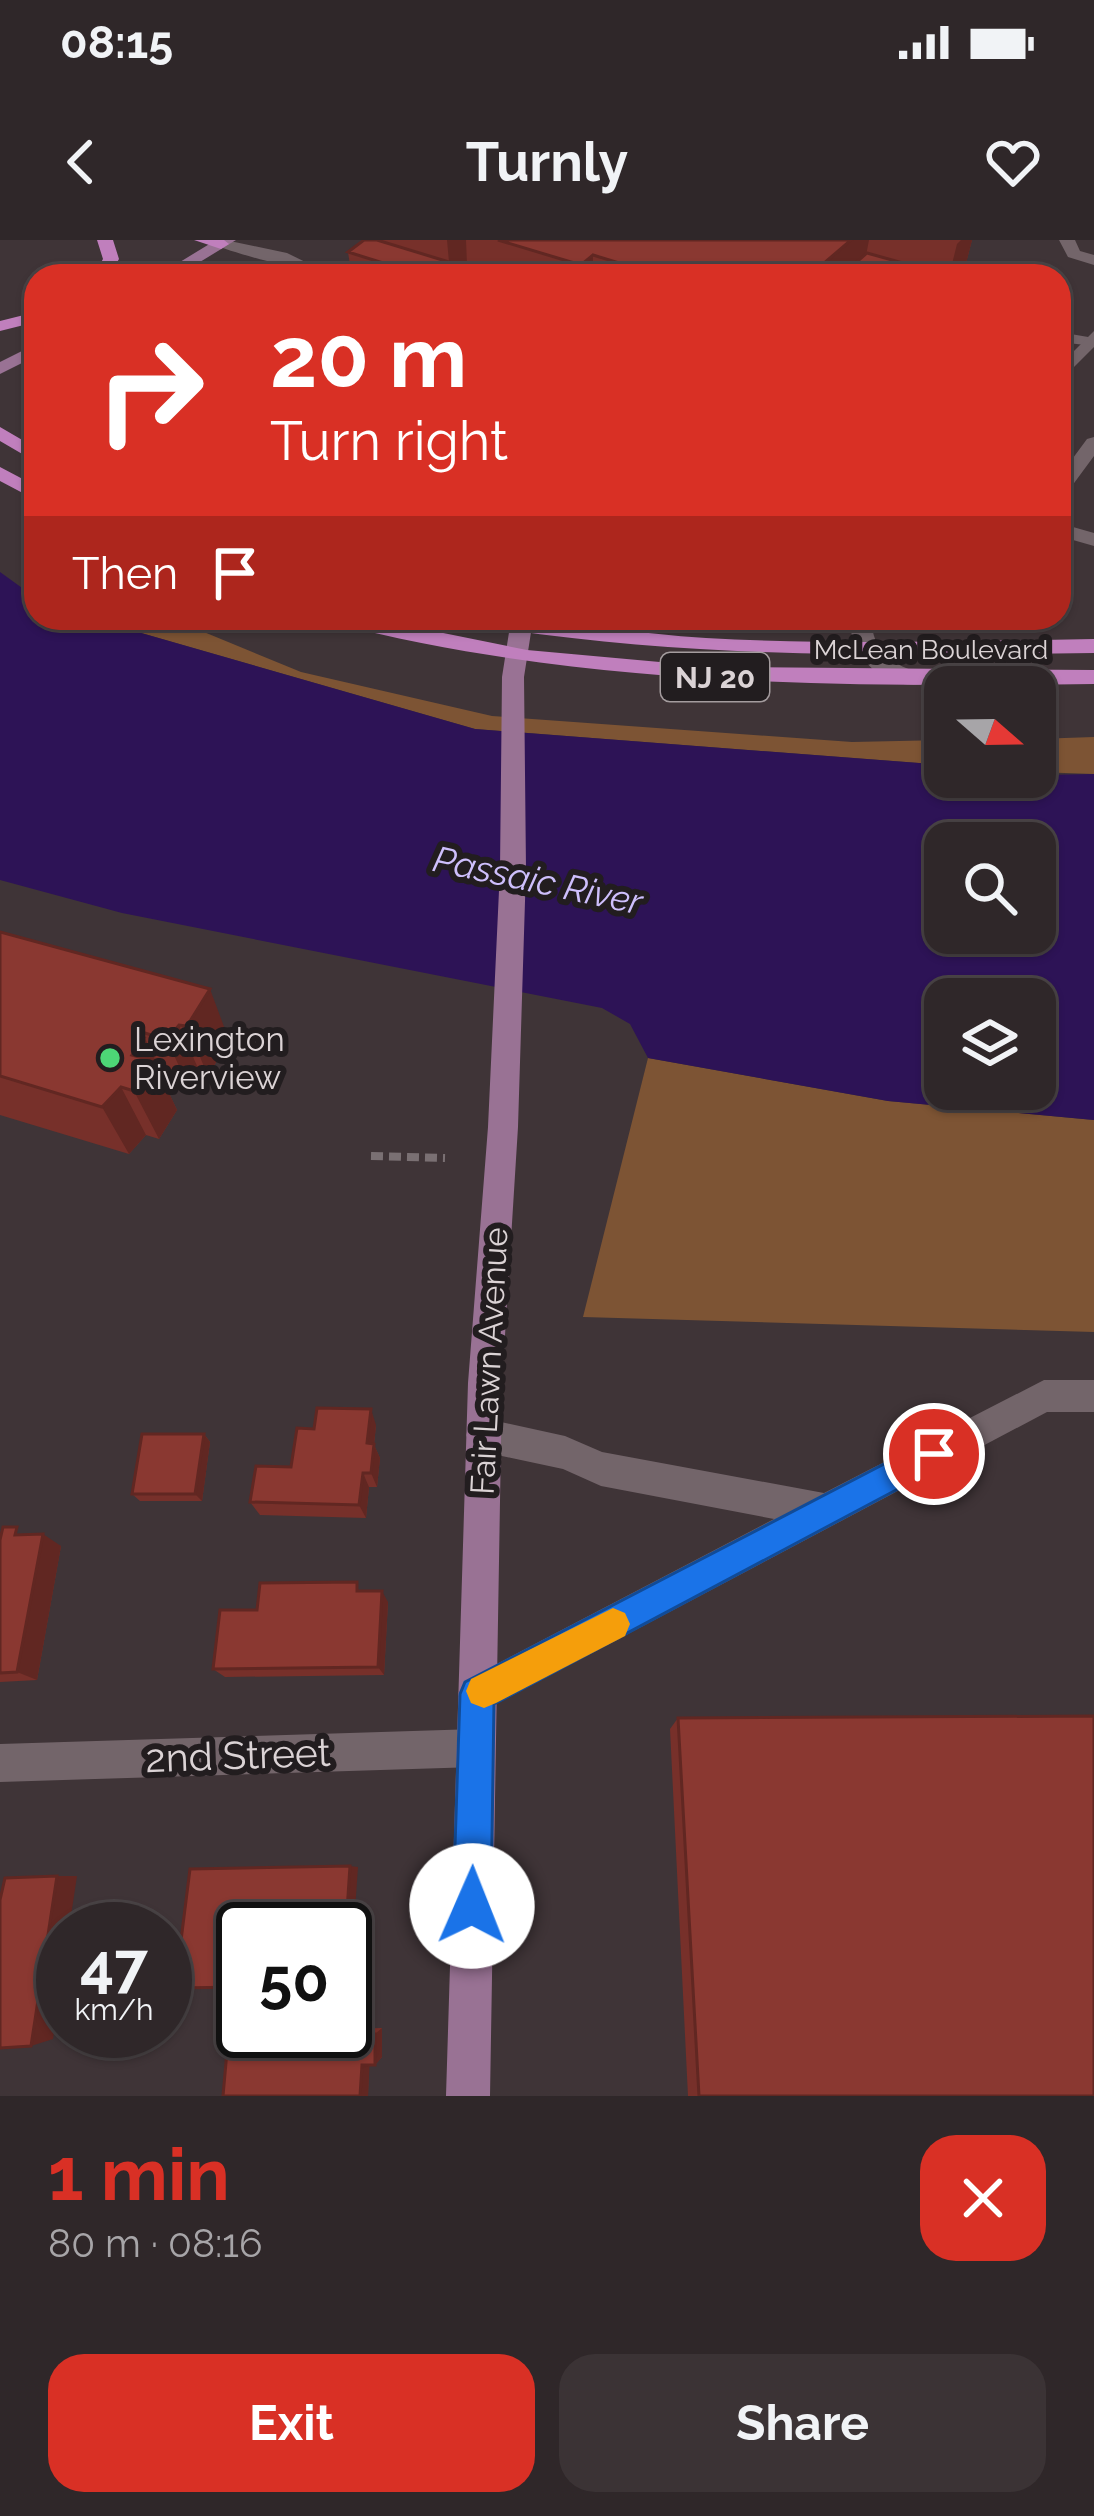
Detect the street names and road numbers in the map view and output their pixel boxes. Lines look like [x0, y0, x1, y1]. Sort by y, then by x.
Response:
street label: McLean Boulevard [814, 634, 1048, 665]
road number: NJ 20 [661, 653, 769, 701]
street label: Fair Lawn Avenue [463, 1226, 515, 1496]
street label: 2nd Street [145, 1729, 331, 1781]

